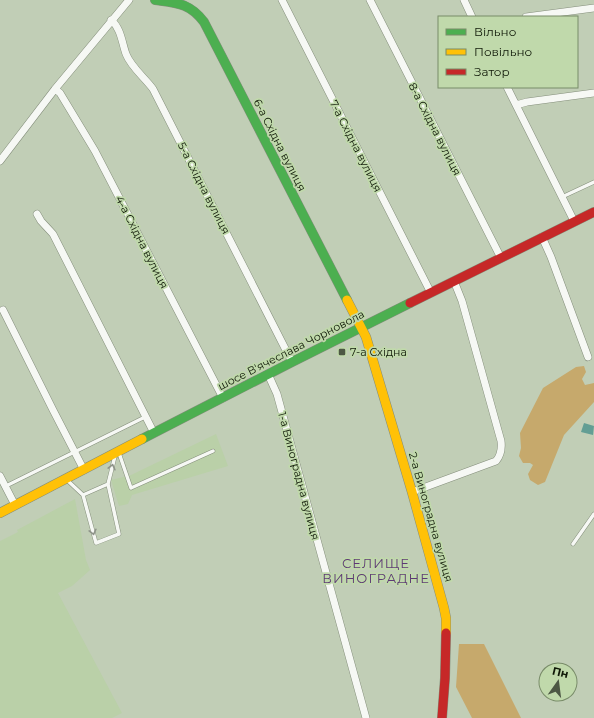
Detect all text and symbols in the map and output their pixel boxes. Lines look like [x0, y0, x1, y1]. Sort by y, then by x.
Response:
legend [438, 16, 578, 88]
text: Вільно [474, 24, 517, 39]
text: Повільно [474, 44, 533, 59]
text: Затор [474, 64, 510, 79]
street label: 8-а Східна вулиця [406, 80, 464, 178]
street label: 6-а Східна вулиця [251, 96, 309, 194]
street label: 7-а Східна вулиця [327, 98, 385, 194]
street label: 5-а Східна вулиця [175, 140, 233, 236]
street label: 4-а Східна вулиця [112, 193, 172, 291]
street label: шосе В'ячеслава Чорновола [215, 307, 367, 393]
place label: 7-а Східна [350, 345, 407, 359]
marker: 7-а Східна [337, 347, 347, 357]
street label: 1-а Виноградна вулиця [275, 410, 323, 542]
street label: 2-а Виноградна вулиця [406, 451, 456, 583]
one-way arrow [107, 464, 116, 471]
one-way arrow [88, 529, 97, 536]
district label: СЕЛИЩЕ ВИНОГРАДНЕ [322, 555, 430, 586]
north arrow [538, 662, 578, 702]
text: Пн [551, 663, 570, 681]

